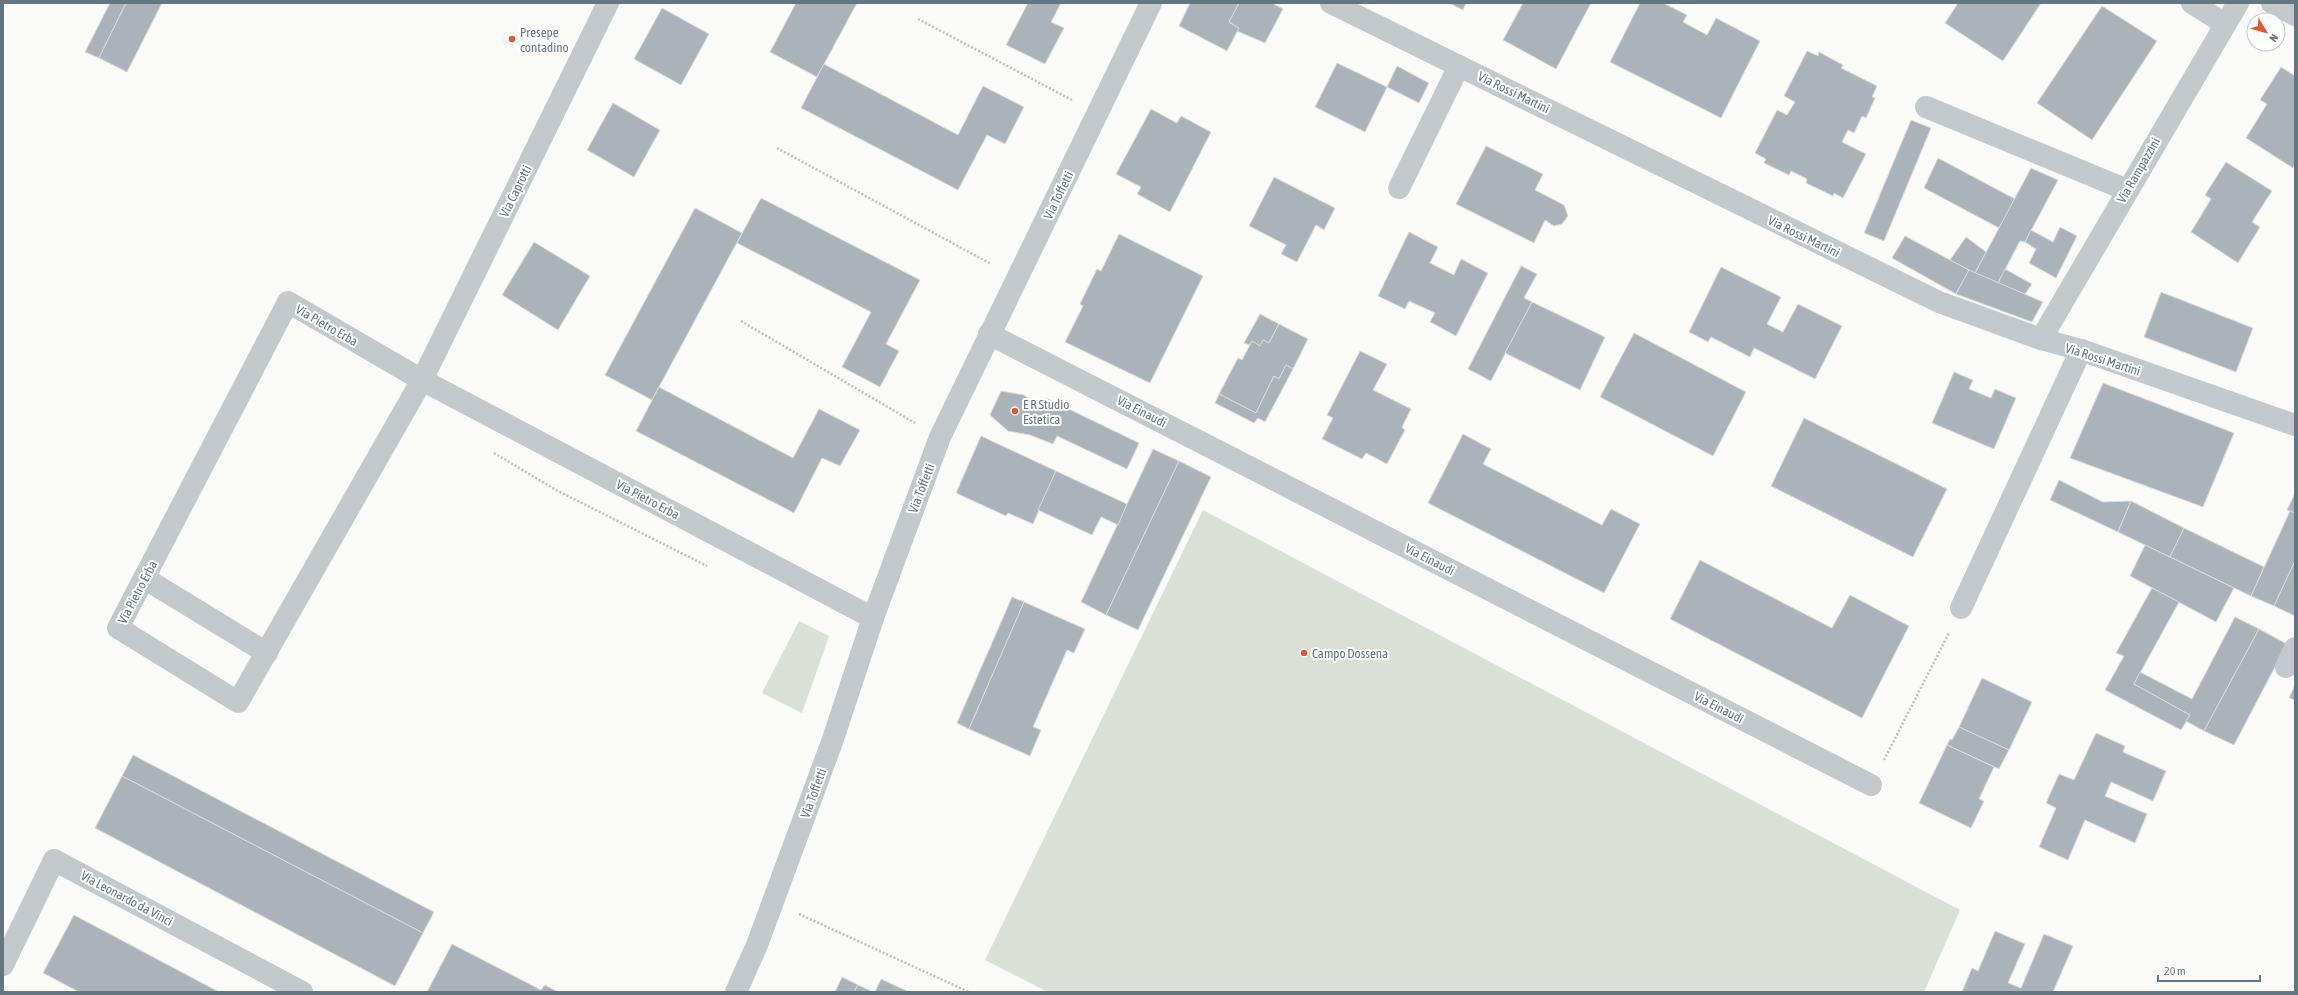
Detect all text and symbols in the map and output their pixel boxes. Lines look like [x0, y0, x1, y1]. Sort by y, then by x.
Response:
north arrow [2246, 12, 2286, 52]
place label: Presepe contadino [520, 25, 569, 55]
text: N [2267, 32, 2281, 44]
marker: Presepe contadino [507, 34, 517, 44]
street label: Via Rossi Martini [1475, 69, 1552, 116]
street label: Via Rampazzini [2114, 135, 2163, 206]
street label: Via Caprotti [497, 163, 534, 220]
street label: Via Toffetti [1040, 169, 1077, 222]
street label: Via Rossi Martini [1765, 213, 1842, 260]
street label: Via Pietro Erba [293, 302, 360, 349]
street label: Via Rossi Martini [2063, 340, 2142, 379]
street label: Via Einaudi [1115, 393, 1169, 430]
place label: E R Studio Estetica [1023, 397, 1069, 427]
marker: E R Studio Estetica [1010, 406, 1020, 416]
street label: Via Toffetti [905, 461, 938, 515]
street label: Via Pietro Erba [614, 477, 682, 522]
street label: Via Einaudi [1403, 541, 1457, 578]
street label: Via Pietro Erba [115, 558, 160, 626]
place label: Campo Dossena [1312, 646, 1388, 661]
marker: Campo Dossena [1299, 648, 1309, 658]
street label: Via Einaudi [1692, 689, 1746, 726]
street label: Via Toffetti [798, 766, 829, 820]
street label: Via Leonardo da Vinci [78, 868, 175, 929]
scale bar [2158, 957, 2260, 983]
text: 20 m [2164, 964, 2186, 978]

